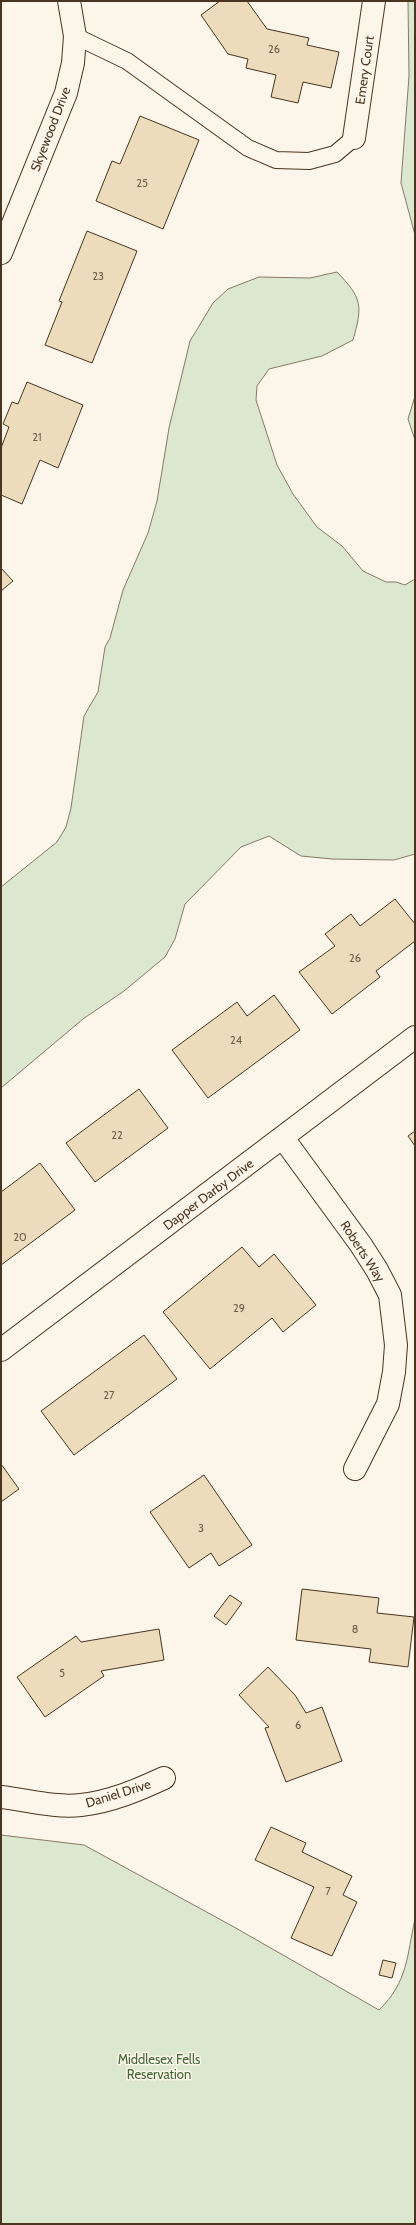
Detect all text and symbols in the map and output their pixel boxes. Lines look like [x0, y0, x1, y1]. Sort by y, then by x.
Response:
street label: Emery Court [351, 34, 377, 105]
house number: 26 [268, 42, 280, 56]
street label: Skyewood Drive [27, 84, 74, 174]
house number: 25 [136, 176, 148, 190]
house number: 23 [92, 269, 104, 283]
house number: 21 [32, 430, 42, 444]
house number: 26 [349, 951, 361, 965]
house number: 24 [230, 1033, 243, 1047]
house number: 22 [111, 1128, 123, 1142]
street label: Dapper Darby Drive [160, 1155, 257, 1233]
street label: Roberts Way [337, 1217, 389, 1285]
house number: 20 [13, 1230, 27, 1244]
house number: 29 [233, 1301, 245, 1315]
house number: 27 [103, 1388, 115, 1402]
house number: 3 [198, 1521, 204, 1535]
house number: 8 [352, 1622, 358, 1636]
house number: 5 [59, 1666, 65, 1680]
house number: 6 [295, 1718, 301, 1732]
street label: Daniel Drive [83, 1775, 153, 1811]
house number: 7 [325, 1884, 331, 1898]
park label: Middlesex Fells Reservation [118, 2051, 201, 2082]

